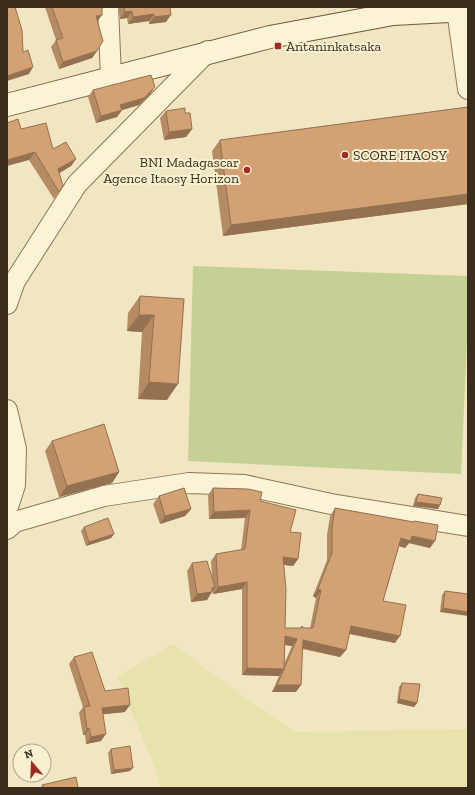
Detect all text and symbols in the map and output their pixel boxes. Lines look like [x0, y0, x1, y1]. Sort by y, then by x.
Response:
place label: Antaninkatsaka [286, 38, 381, 55]
marker: Antaninkatsaka [273, 41, 283, 51]
place label: SCORE ITAOSY [353, 147, 447, 164]
marker: SCORE ITAOSY [340, 150, 350, 160]
place label: BNI Madagascar Agence Itaosy Horizon [103, 154, 239, 187]
marker: BNI Madagascar Agence Itaosy Horizon [242, 165, 252, 175]
north arrow [12, 743, 52, 783]
text: N [23, 746, 36, 762]

